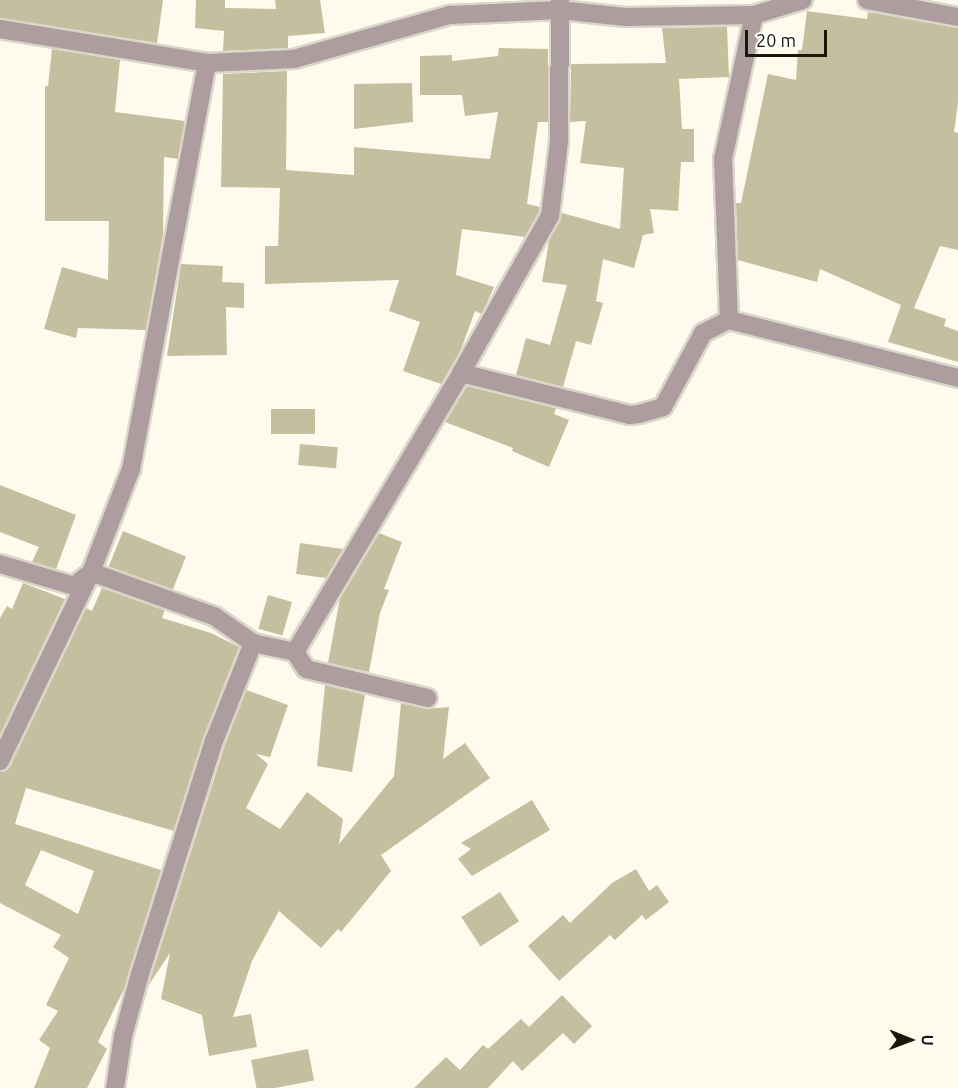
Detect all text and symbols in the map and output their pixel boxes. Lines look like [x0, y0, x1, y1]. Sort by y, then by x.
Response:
scale bar [748, 18, 830, 56]
text: 20 m [756, 30, 796, 50]
north arrow [880, 1010, 940, 1070]
text: U [919, 1035, 937, 1046]

